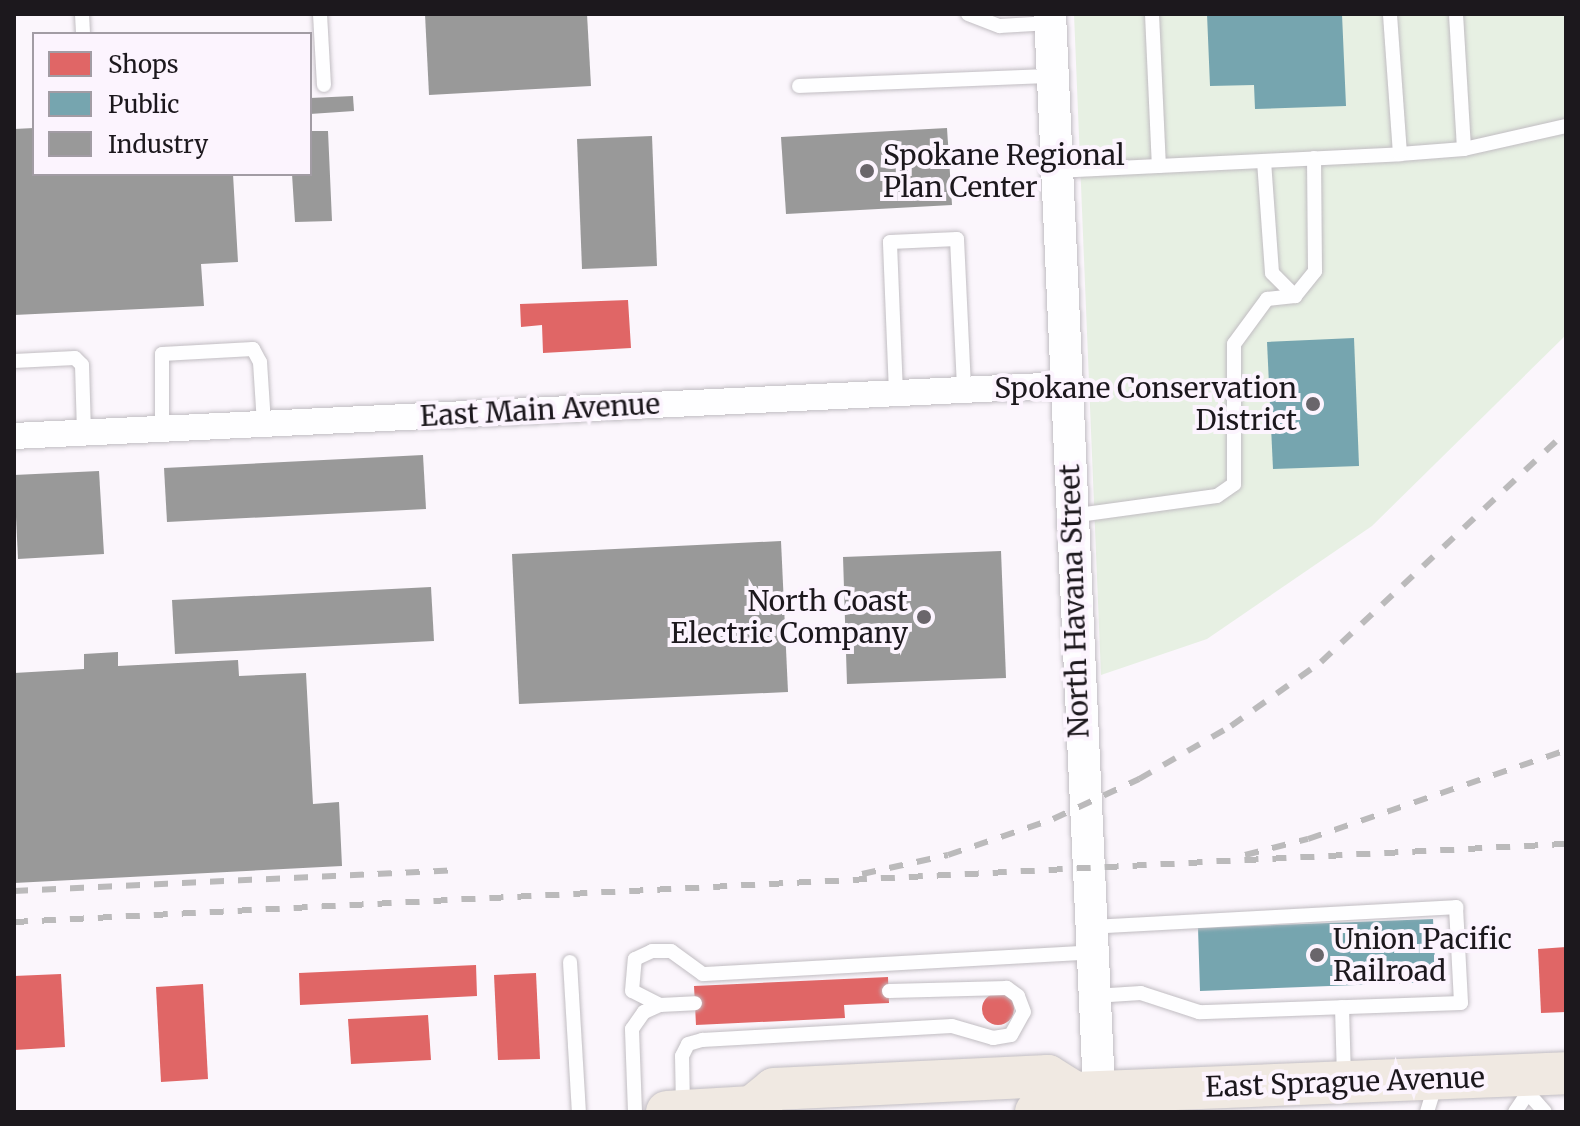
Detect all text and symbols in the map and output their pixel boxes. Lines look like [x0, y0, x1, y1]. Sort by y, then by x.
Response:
legend [32, 32, 312, 176]
text: Shops [108, 49, 179, 80]
text: Public [108, 89, 179, 120]
text: Industry [108, 129, 208, 160]
place label: Spokane Regional Plan Center [883, 138, 1125, 204]
marker: Spokane Regional Plan Center [858, 162, 876, 180]
place label: Spokane Conservation District [994, 371, 1297, 437]
street label: East Main Avenue [419, 387, 661, 433]
marker: Spokane Conservation District [1304, 395, 1322, 413]
street label: North Havana Street [1052, 463, 1096, 739]
place label: North Coast Electric Company [670, 584, 908, 650]
marker: North Coast Electric Company [915, 608, 933, 626]
place label: Union Pacific Railroad [1333, 922, 1512, 988]
marker: Union Pacific Railroad [1308, 946, 1326, 964]
street label: East Sprague Avenue [1205, 1060, 1485, 1104]

